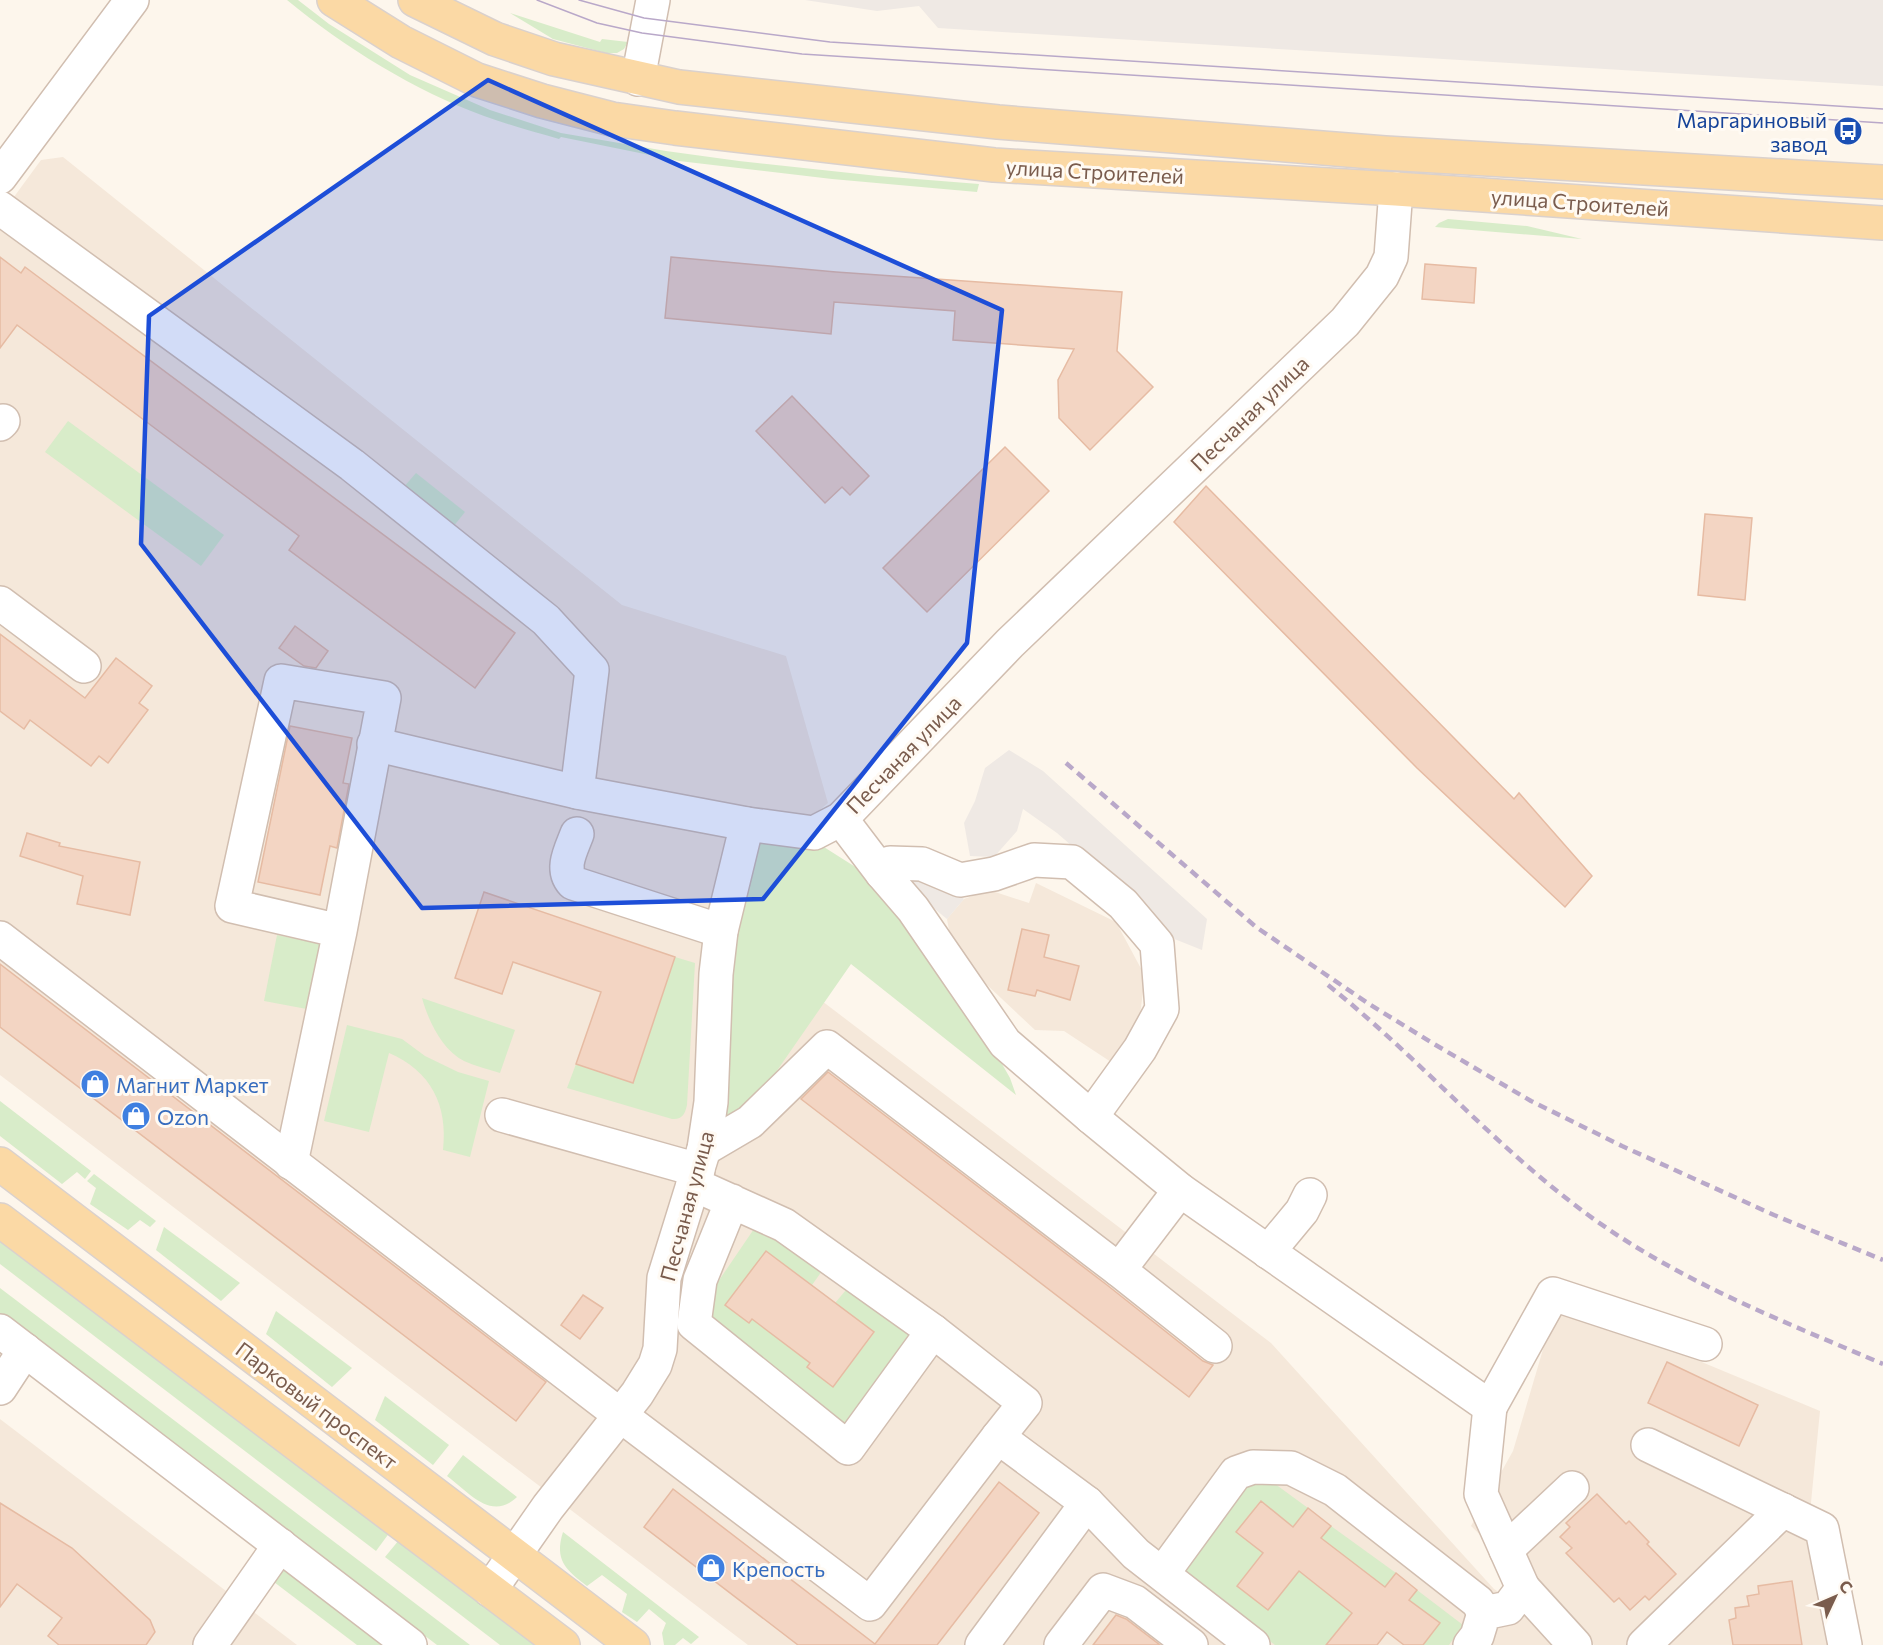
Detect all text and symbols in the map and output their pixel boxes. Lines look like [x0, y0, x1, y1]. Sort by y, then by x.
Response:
place label: Маргариновый завод [1677, 107, 1827, 156]
bus stop icon: Маргариновый завод [1832, 115, 1864, 147]
street label: улица Строителей [1005, 154, 1185, 188]
street label: улица Строителей [1490, 183, 1670, 221]
street label: Песчаная улица [1185, 350, 1313, 476]
street label: Песчаная улица [840, 690, 966, 818]
shop icon: Магнит Маркет [79, 1068, 111, 1100]
place label: Магнит Маркет [116, 1072, 269, 1097]
shop icon: Ozon [120, 1100, 152, 1132]
place label: Ozon [157, 1104, 209, 1129]
street label: Песчаная улица [654, 1128, 718, 1284]
street label: Парковый проспект [231, 1336, 403, 1474]
shop icon: Крепость [695, 1552, 727, 1584]
place label: Крепость [732, 1556, 825, 1581]
north arrow [1805, 1567, 1865, 1627]
text: С [1836, 1576, 1857, 1597]

